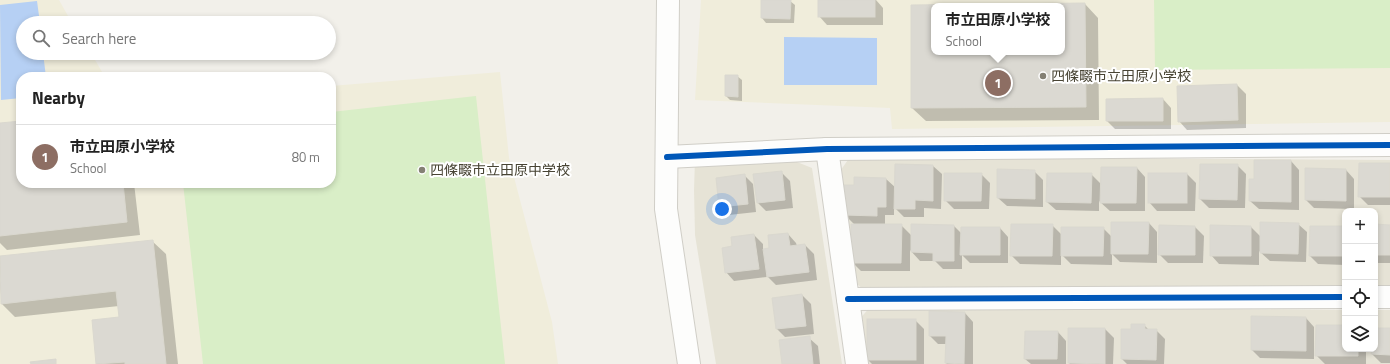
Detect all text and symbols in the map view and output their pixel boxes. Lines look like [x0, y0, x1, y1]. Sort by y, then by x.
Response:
popup [931, 3, 1065, 55]
text: 市立田原小学校 [945, 8, 1051, 31]
search box [16, 16, 336, 60]
icon: search [30, 27, 52, 49]
text: Search here [62, 27, 136, 50]
text: School [945, 31, 982, 51]
place label: 四條畷市立田原小学校 [1051, 65, 1191, 86]
pin: 1 [985, 68, 1011, 98]
marker: 四條畷市立田原小学校 [1038, 71, 1048, 81]
text: Nearby [32, 85, 85, 111]
text: 市立田原小学校 [70, 135, 175, 158]
text: 1 [41, 147, 49, 167]
text: 80 m [292, 147, 320, 167]
text: School [70, 158, 106, 178]
place label: 四條畷市立田原中学校 [430, 159, 570, 180]
marker: 四條畷市立田原中学校 [417, 165, 427, 175]
your location [712, 199, 732, 219]
map controls [1342, 208, 1378, 352]
button: + [1342, 208, 1378, 244]
button: − [1342, 244, 1378, 280]
button: locate [1342, 280, 1378, 316]
button: layers [1342, 316, 1378, 352]

